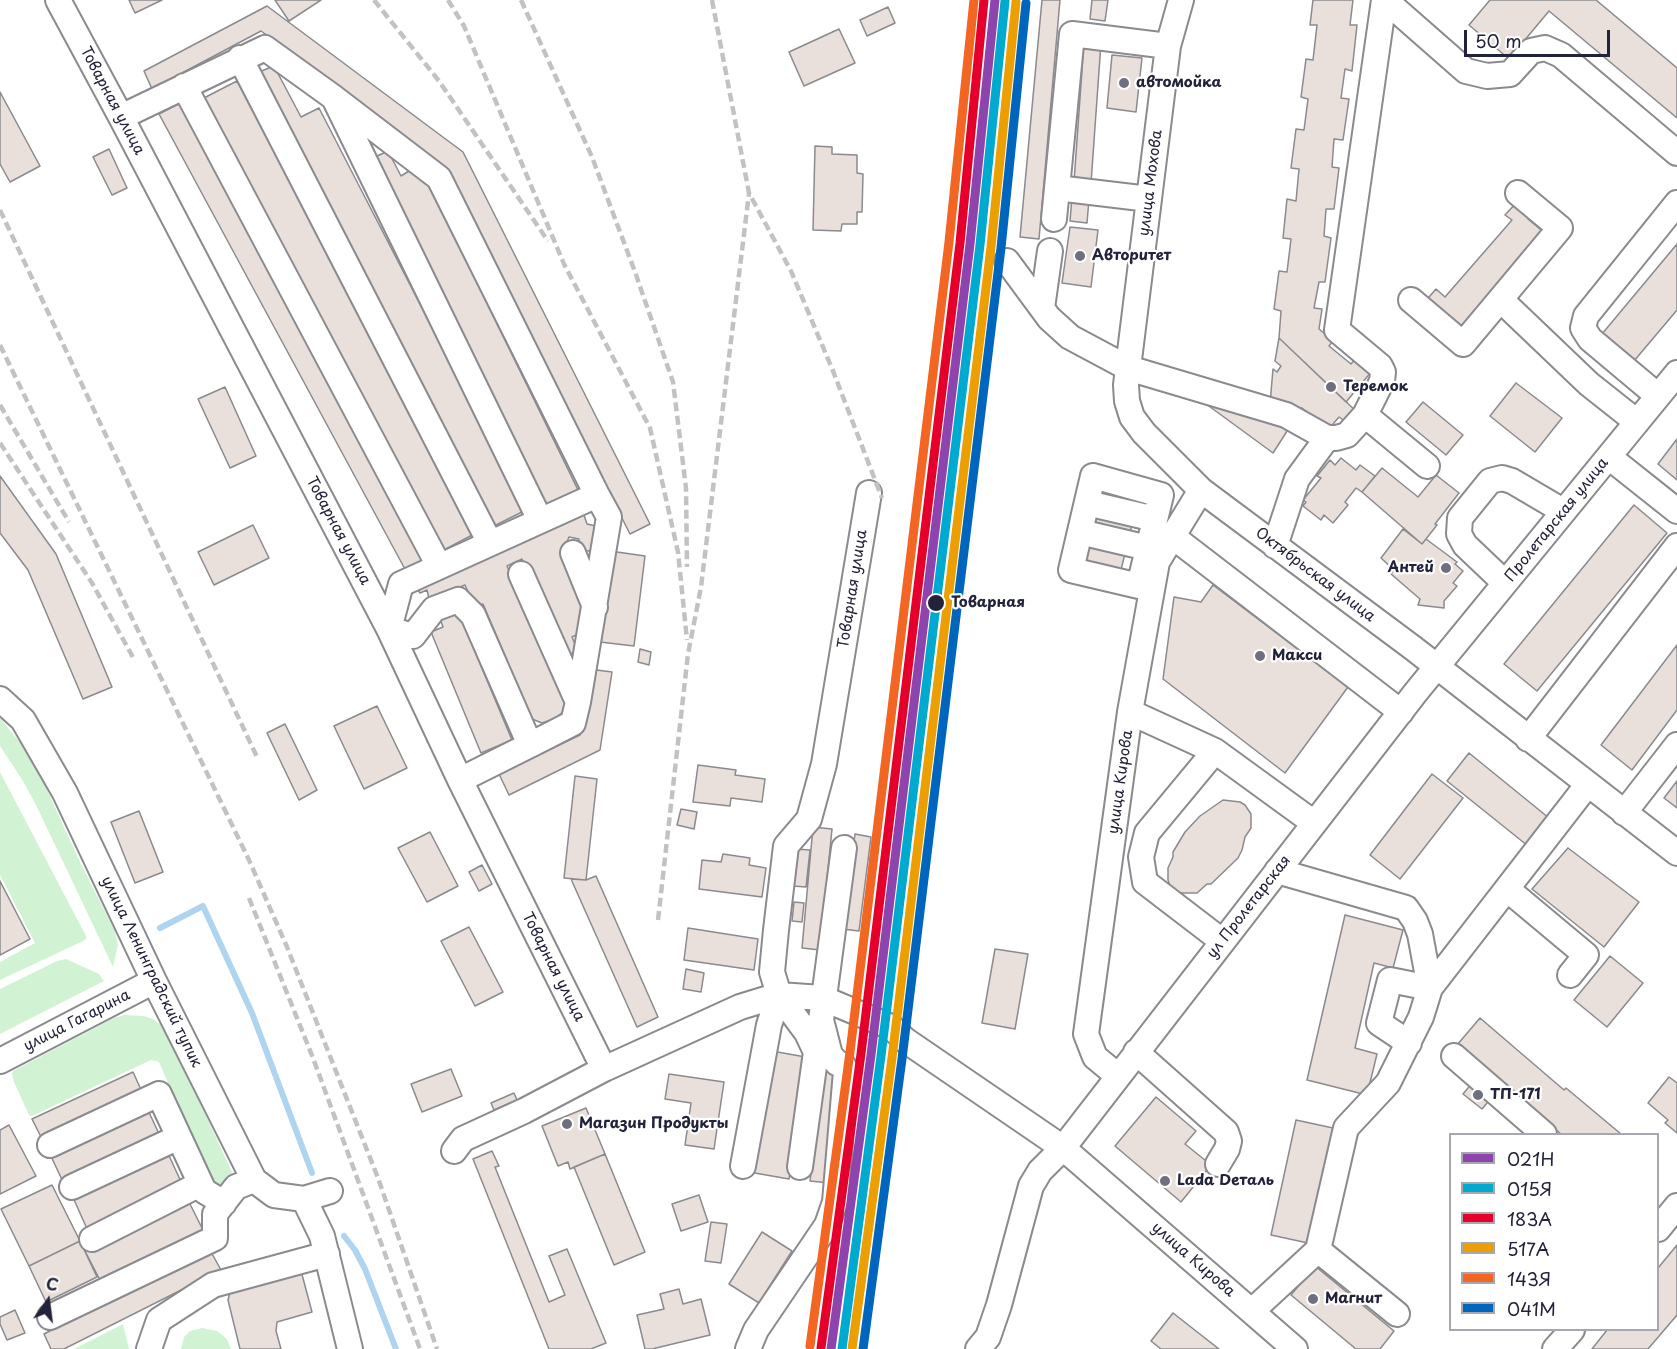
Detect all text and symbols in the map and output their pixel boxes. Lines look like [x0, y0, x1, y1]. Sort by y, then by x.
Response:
scale bar [1467, 18, 1612, 56]
text: 50 m [1475, 27, 1522, 54]
street label: Товарная улица [76, 44, 148, 158]
place label: автомойка [1136, 74, 1222, 92]
marker: автомойка [1117, 76, 1131, 90]
street label: улица Мохова [1136, 129, 1166, 237]
place label: Авторитет [1092, 247, 1171, 265]
marker: Авторитет [1073, 249, 1087, 263]
place label: Теремок [1343, 378, 1408, 396]
marker: Теремок [1324, 380, 1338, 394]
street label: Пролетарская улица [1502, 454, 1612, 586]
street label: Товарная улица [302, 474, 374, 588]
street label: Октябрьская улица [1251, 524, 1379, 626]
street label: Товарная улица [835, 528, 871, 650]
place label: Антей [1388, 559, 1434, 577]
marker: Антей [1439, 561, 1453, 575]
marker: Товарная [926, 593, 946, 613]
place label: Товарная [951, 594, 1025, 612]
place label: Макси [1272, 647, 1322, 665]
marker: Макси [1253, 649, 1267, 663]
street label: улица Кирова [1105, 729, 1137, 835]
street label: ул Пролетарская [1203, 852, 1295, 962]
street label: улица Ленинградский тупик [97, 873, 205, 1071]
street label: Товарная улица [518, 909, 588, 1025]
street label: улица Гагарина [21, 986, 133, 1056]
place label: ТП-171 [1490, 1086, 1541, 1104]
marker: ТП-171 [1471, 1088, 1485, 1102]
place label: Магазин Продукты [579, 1115, 728, 1133]
marker: Магазин Продукты [560, 1117, 574, 1131]
legend [1449, 1133, 1659, 1331]
text: 021Н [1507, 1145, 1554, 1172]
place label: Lada Dеталь [1177, 1172, 1274, 1190]
marker: Lada Dеталь [1158, 1174, 1172, 1188]
text: 015Я [1507, 1175, 1552, 1202]
text: 183А [1507, 1205, 1552, 1232]
street label: улица Кирова [1148, 1219, 1238, 1301]
text: 517А [1507, 1235, 1550, 1262]
text: 143Я [1507, 1265, 1551, 1292]
text: С [44, 1270, 61, 1297]
north arrow [18, 1271, 78, 1331]
place label: Магнит [1325, 1290, 1382, 1308]
marker: Магнит [1306, 1292, 1320, 1306]
text: 041М [1507, 1295, 1556, 1322]

